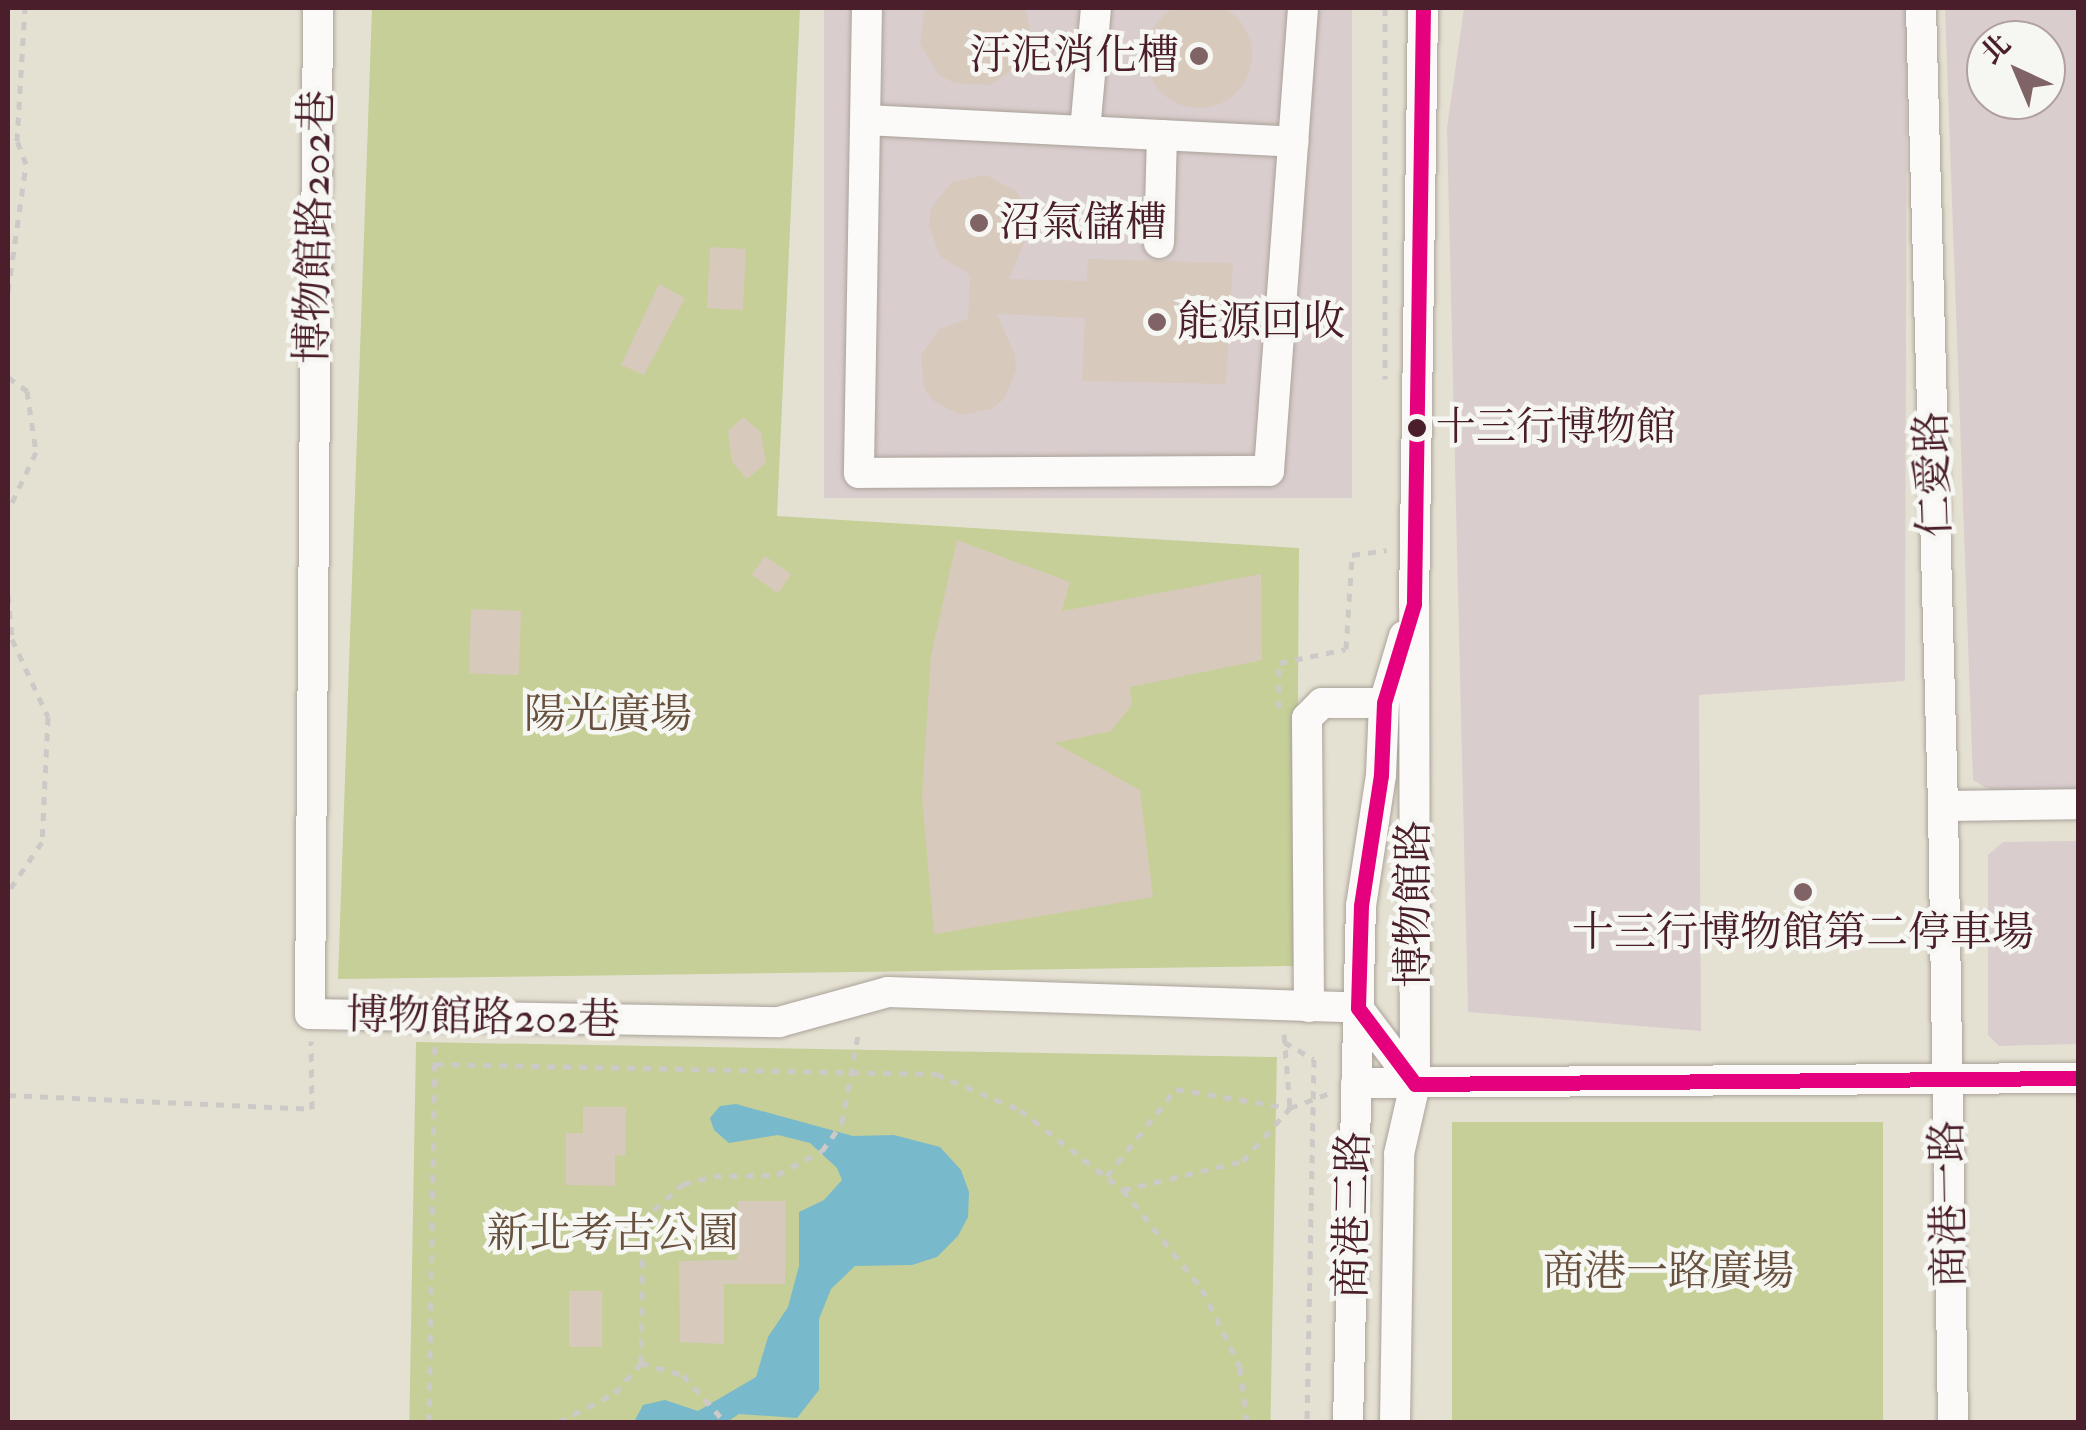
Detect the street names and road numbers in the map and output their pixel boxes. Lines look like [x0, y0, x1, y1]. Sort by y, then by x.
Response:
street label: 博物館路202巷 [287, 90, 343, 364]
street label: 仁愛路 [1907, 410, 1961, 538]
street label: 博物館路 [1389, 820, 1439, 988]
street label: 博物館路202巷 [346, 990, 620, 1046]
street label: 商港一路 [1922, 1120, 1976, 1288]
street label: 商港三路 [1326, 1131, 1380, 1299]

